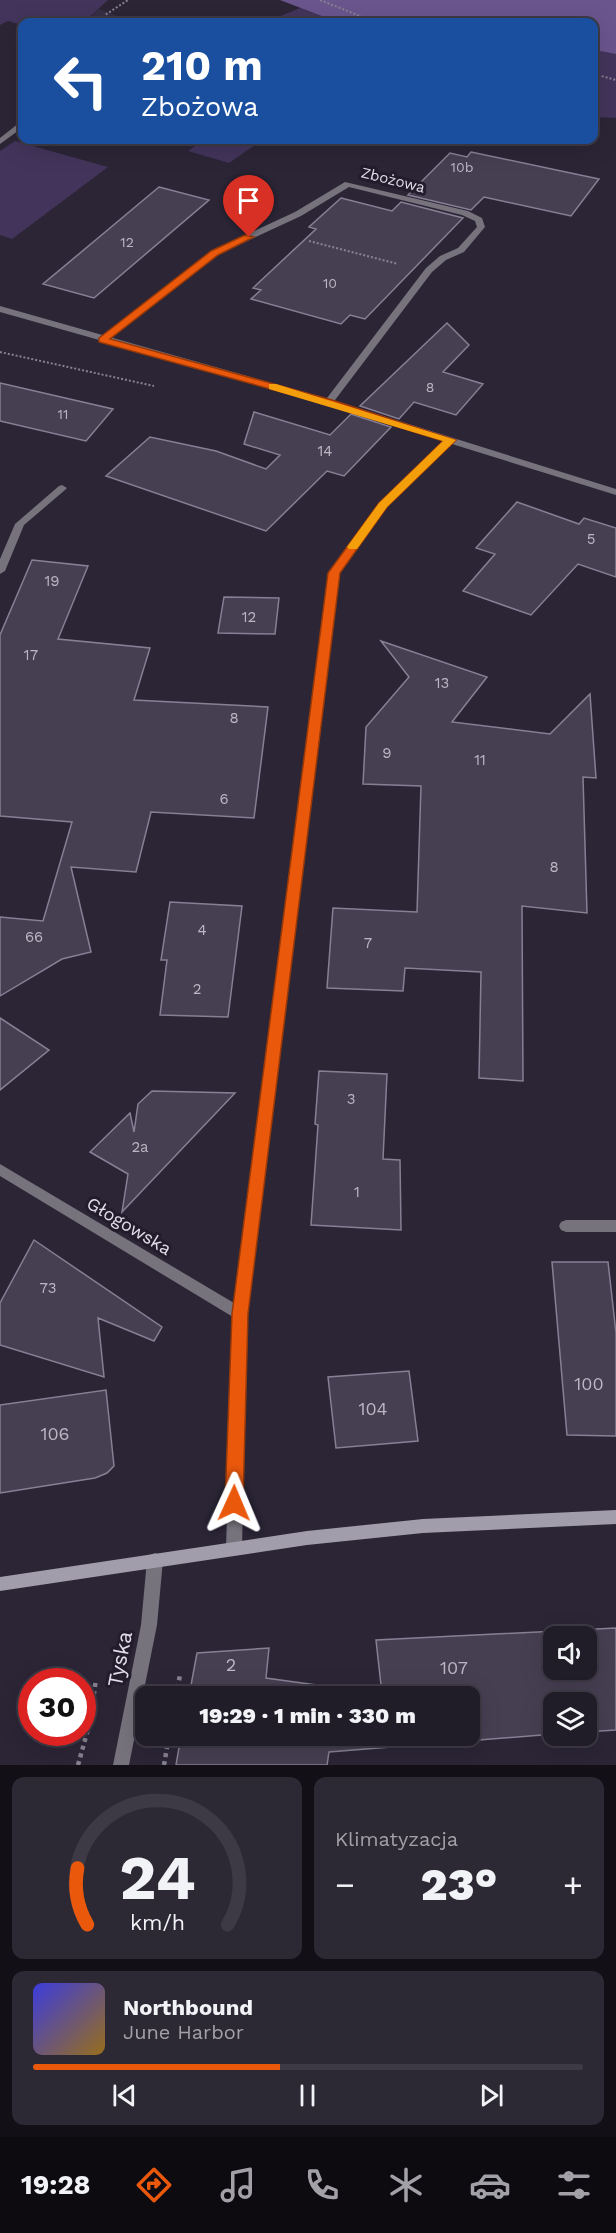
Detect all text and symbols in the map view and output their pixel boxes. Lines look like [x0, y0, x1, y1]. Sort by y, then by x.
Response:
text: 210 m [141, 41, 263, 90]
icon: left [42, 42, 120, 120]
text: Zbożowa [141, 91, 258, 123]
house number: 10b [451, 159, 473, 175]
street label: Zbożowa [359, 163, 427, 197]
pin [223, 175, 274, 237]
icon: arrive [232, 184, 265, 217]
house number: 12 [120, 234, 134, 250]
house number: 10 [323, 275, 337, 291]
house number: 8 [426, 379, 434, 395]
house number: 11 [58, 406, 68, 422]
house number: 14 [317, 442, 333, 460]
house number: 5 [587, 530, 595, 548]
house number: 19 [44, 572, 60, 590]
house number: 12 [242, 608, 256, 626]
house number: 17 [24, 646, 38, 664]
house number: 13 [435, 674, 449, 692]
house number: 8 [229, 709, 239, 727]
house number: 9 [382, 744, 392, 762]
house number: 11 [474, 751, 486, 769]
house number: 6 [219, 790, 229, 808]
house number: 8 [549, 858, 559, 876]
house number: 4 [197, 921, 207, 939]
house number: 66 [25, 928, 43, 946]
house number: 7 [364, 934, 372, 952]
house number: 2 [193, 980, 201, 998]
house number: 3 [347, 1090, 355, 1108]
house number: 2a [131, 1138, 149, 1156]
house number: 1 [354, 1183, 360, 1201]
street label: Głogowska [83, 1192, 175, 1259]
house number: 73 [39, 1279, 57, 1297]
house number: 100 [574, 1373, 604, 1394]
house number: 104 [358, 1398, 388, 1419]
house number: 106 [40, 1423, 70, 1444]
position arrow [202, 1471, 266, 1535]
map controls [543, 1626, 597, 1746]
button: sound [543, 1626, 597, 1680]
street label: Tyska [102, 1629, 137, 1689]
house number: 2 [226, 1654, 236, 1675]
house number: 107 [440, 1657, 468, 1678]
speed limit sign: 30 [18, 1668, 96, 1746]
button: layers [543, 1692, 597, 1746]
text: 19:29 · 1 min · 330 m [199, 1703, 416, 1728]
text: Klimatyzacja [335, 1827, 458, 1851]
text: 24 [119, 1841, 195, 1914]
text: 23° [421, 1858, 497, 1911]
text: − [335, 1865, 355, 1904]
text: + [563, 1865, 583, 1904]
text: km/h [129, 1910, 185, 1935]
text: Northbound [123, 1995, 253, 2020]
text: June Harbor [123, 2020, 244, 2044]
icon: previous [108, 2079, 141, 2112]
icon: pause [291, 2079, 324, 2112]
icon: next [475, 2079, 508, 2112]
icon: directions [133, 2164, 175, 2206]
icon: music [217, 2164, 259, 2206]
icon: phone [301, 2164, 343, 2206]
icon: climate [385, 2164, 427, 2206]
icon: car [469, 2164, 511, 2206]
icon: filters [553, 2164, 595, 2206]
text: 19:28 [21, 2169, 90, 2201]

